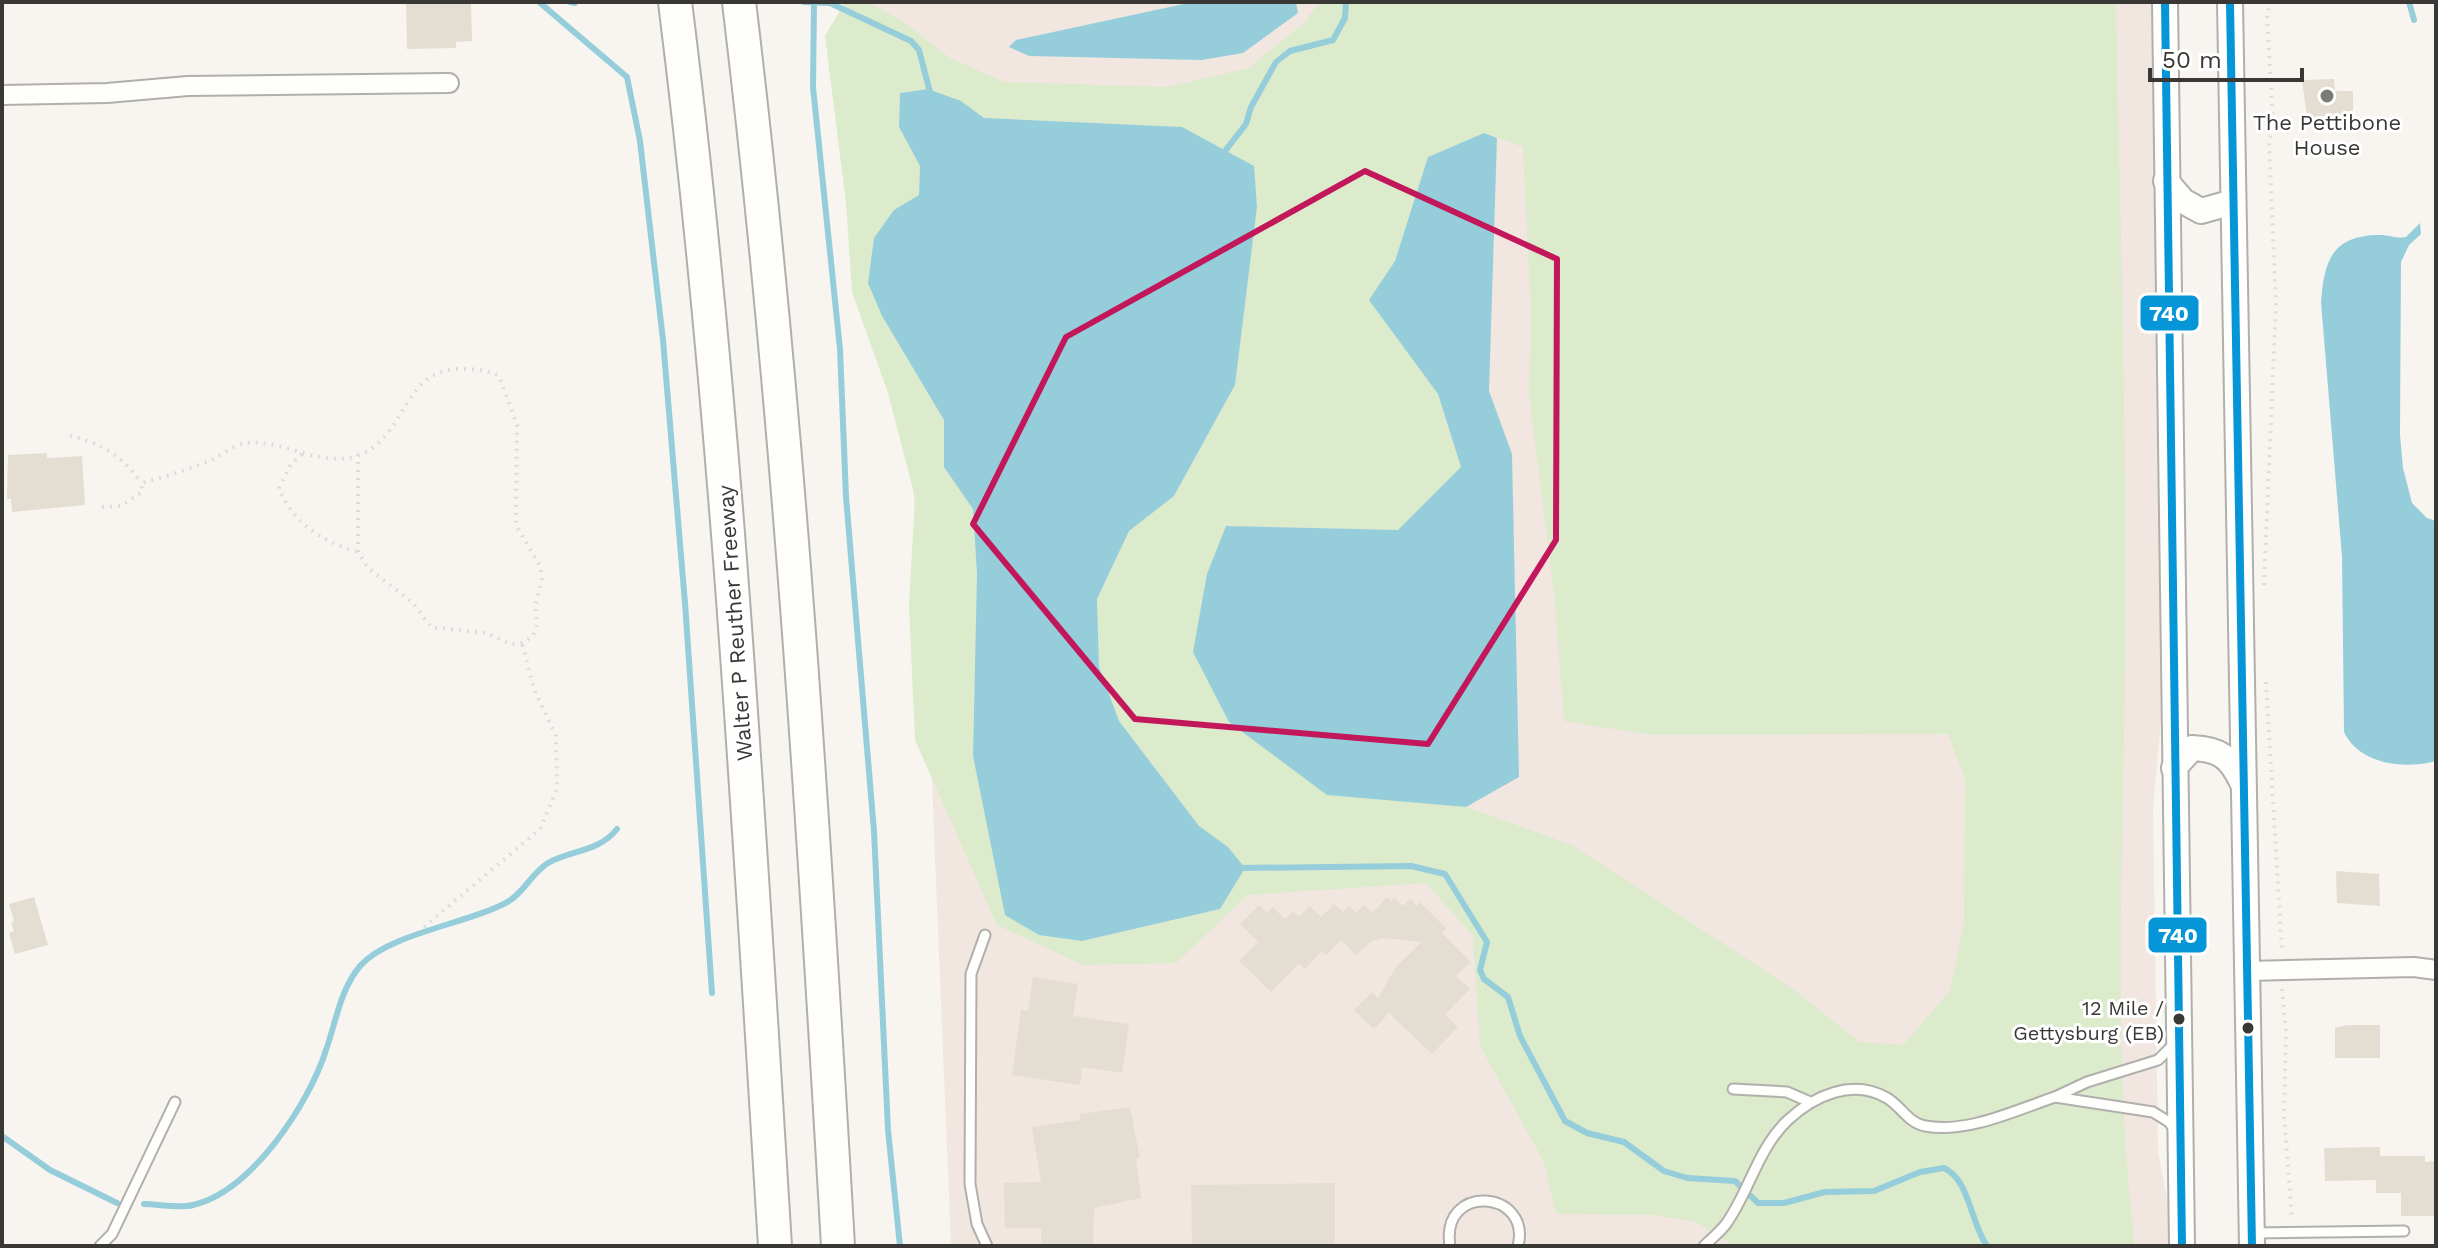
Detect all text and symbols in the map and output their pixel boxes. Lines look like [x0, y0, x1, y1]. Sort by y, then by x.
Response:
scale bar [2150, 32, 2302, 82]
text: 50 m [2162, 46, 2222, 74]
marker: The Pettibone House [2318, 87, 2336, 105]
place label: The Pettibone House [2253, 110, 2401, 160]
line badge: 740 [2139, 294, 2200, 332]
text: 740 [2149, 301, 2189, 326]
street label: Walter P Reuther Freeway [713, 483, 757, 762]
line badge: 740 [2147, 916, 2208, 954]
text: 740 [2158, 923, 2198, 948]
place label: 12 Mile / Gettysburg (EB) [2013, 996, 2164, 1045]
marker: 12 Mile / Gettysburg (EB) [2171, 1011, 2187, 1027]
unlabelled marker [2240, 1020, 2256, 1036]

